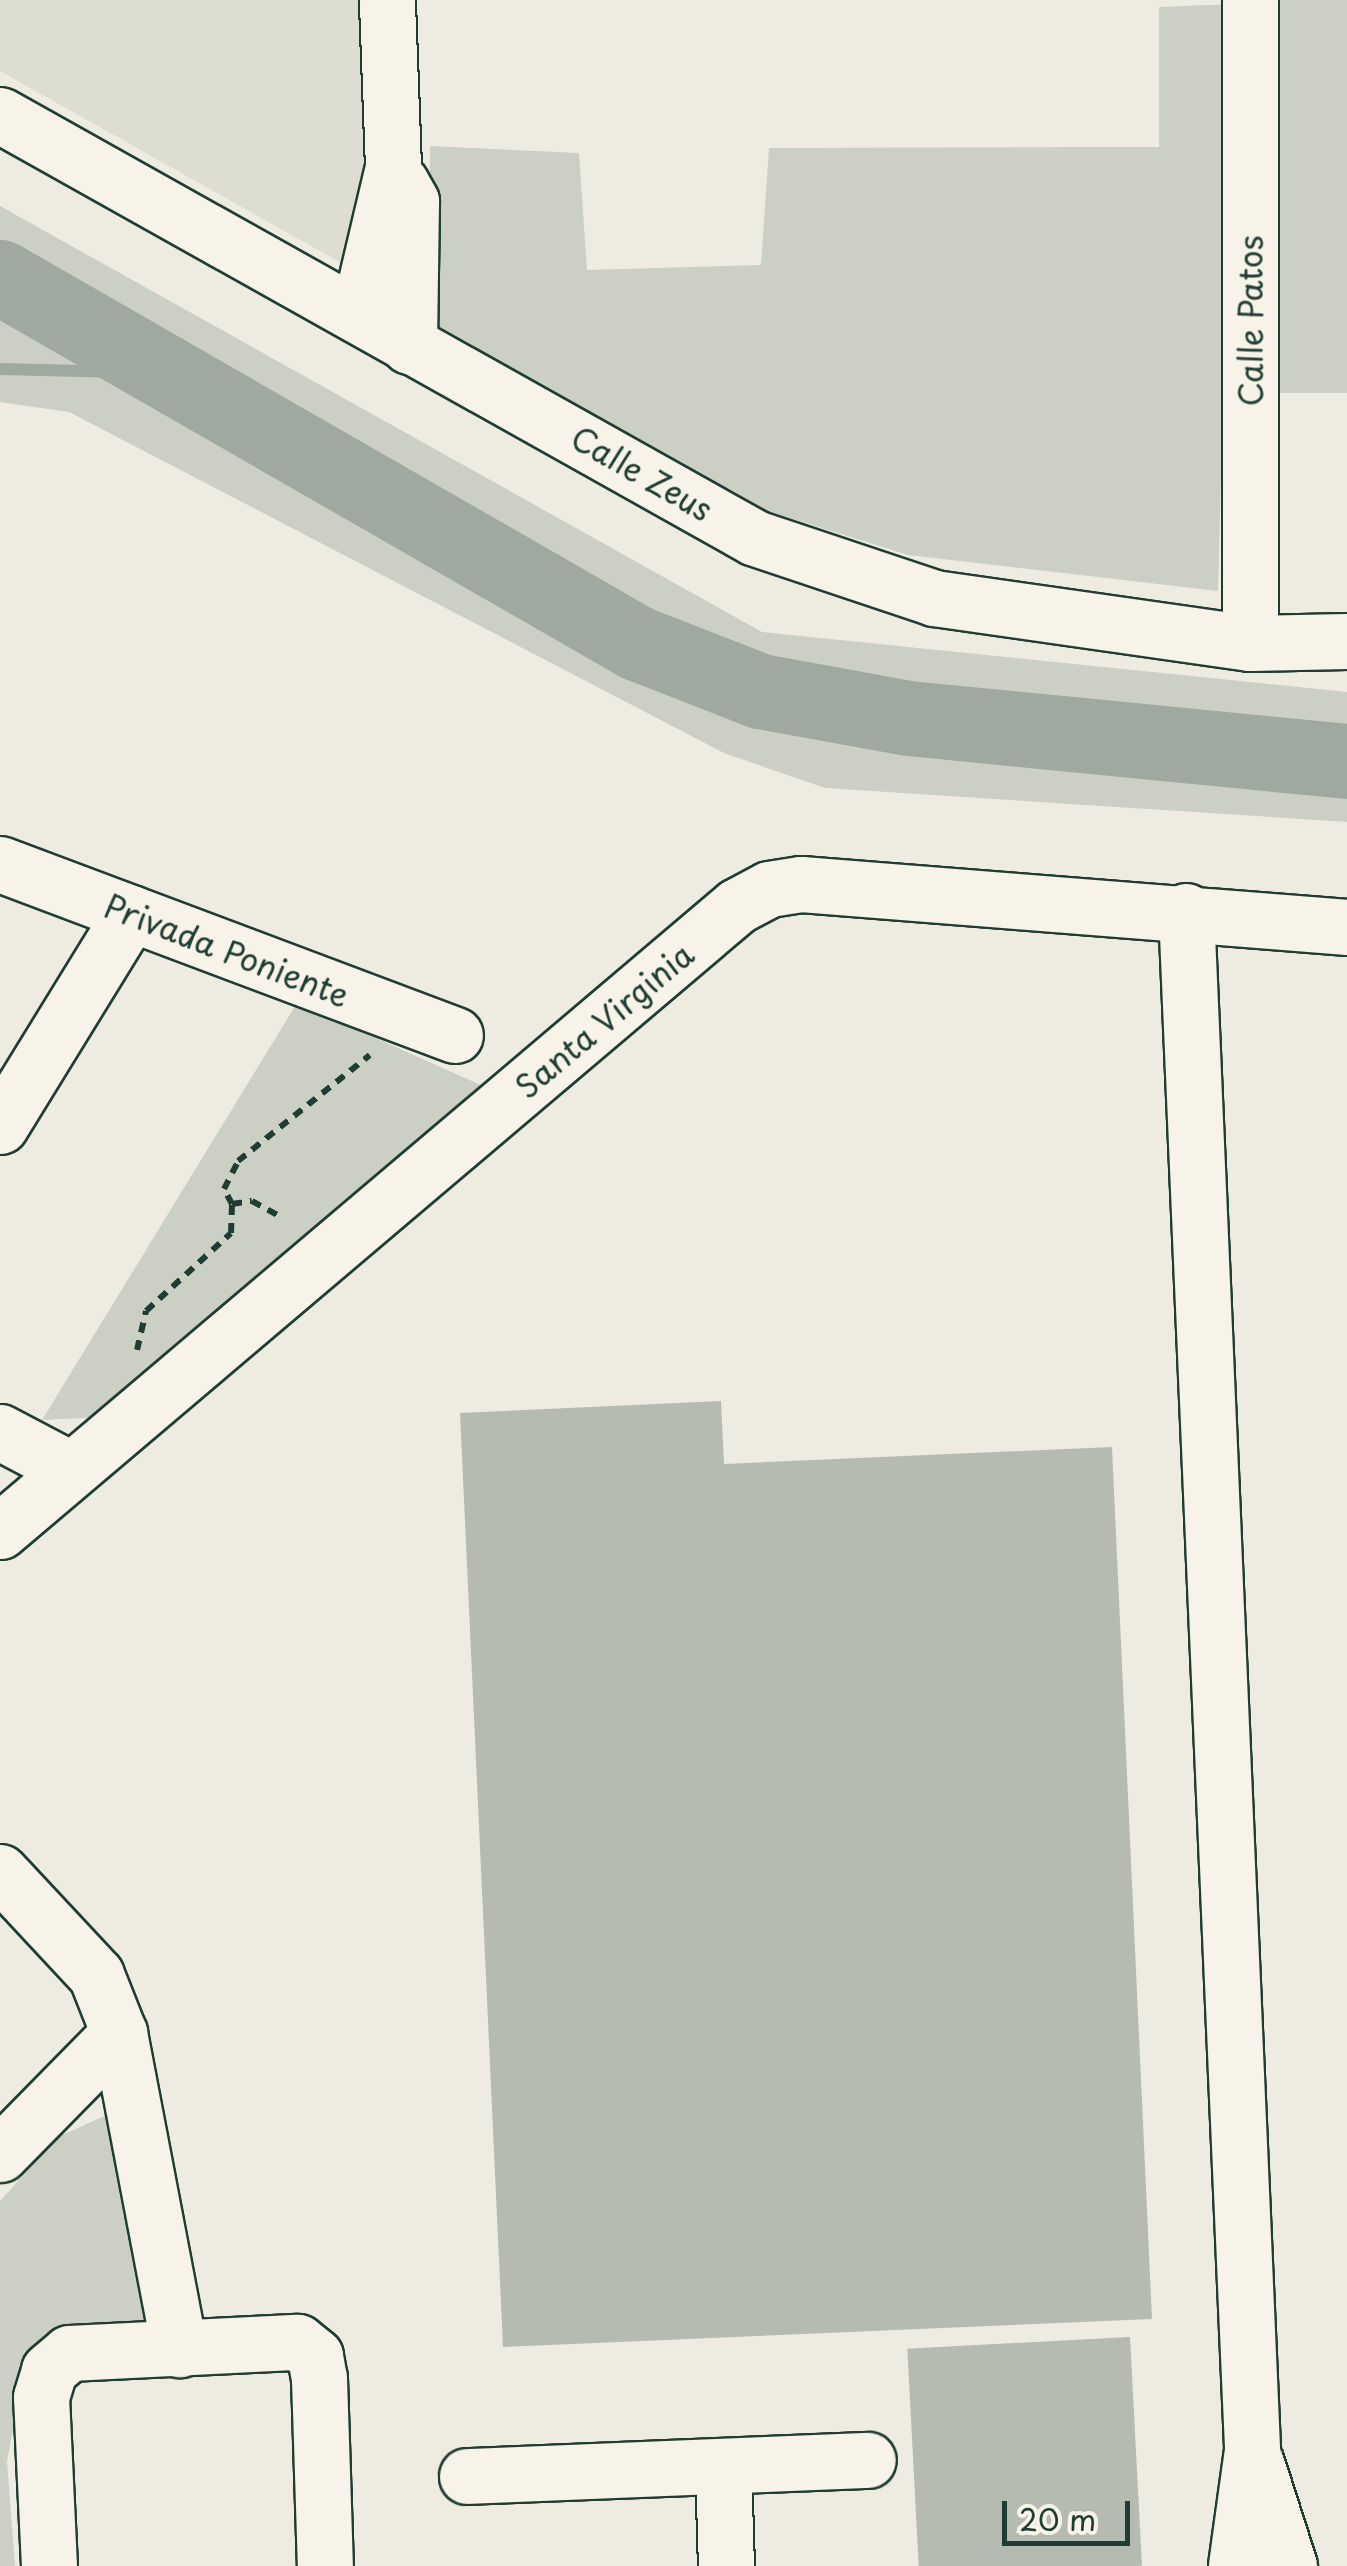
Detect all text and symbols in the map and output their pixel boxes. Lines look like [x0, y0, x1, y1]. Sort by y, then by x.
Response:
street label: Calle Patos [1231, 235, 1269, 407]
street label: Calle Zeus [564, 417, 720, 529]
street label: Privada Poniente [100, 886, 354, 1014]
street label: Santa Virginia [507, 934, 701, 1106]
scale bar [1007, 2481, 1134, 2543]
text: 20 m [1019, 2496, 1096, 2541]

